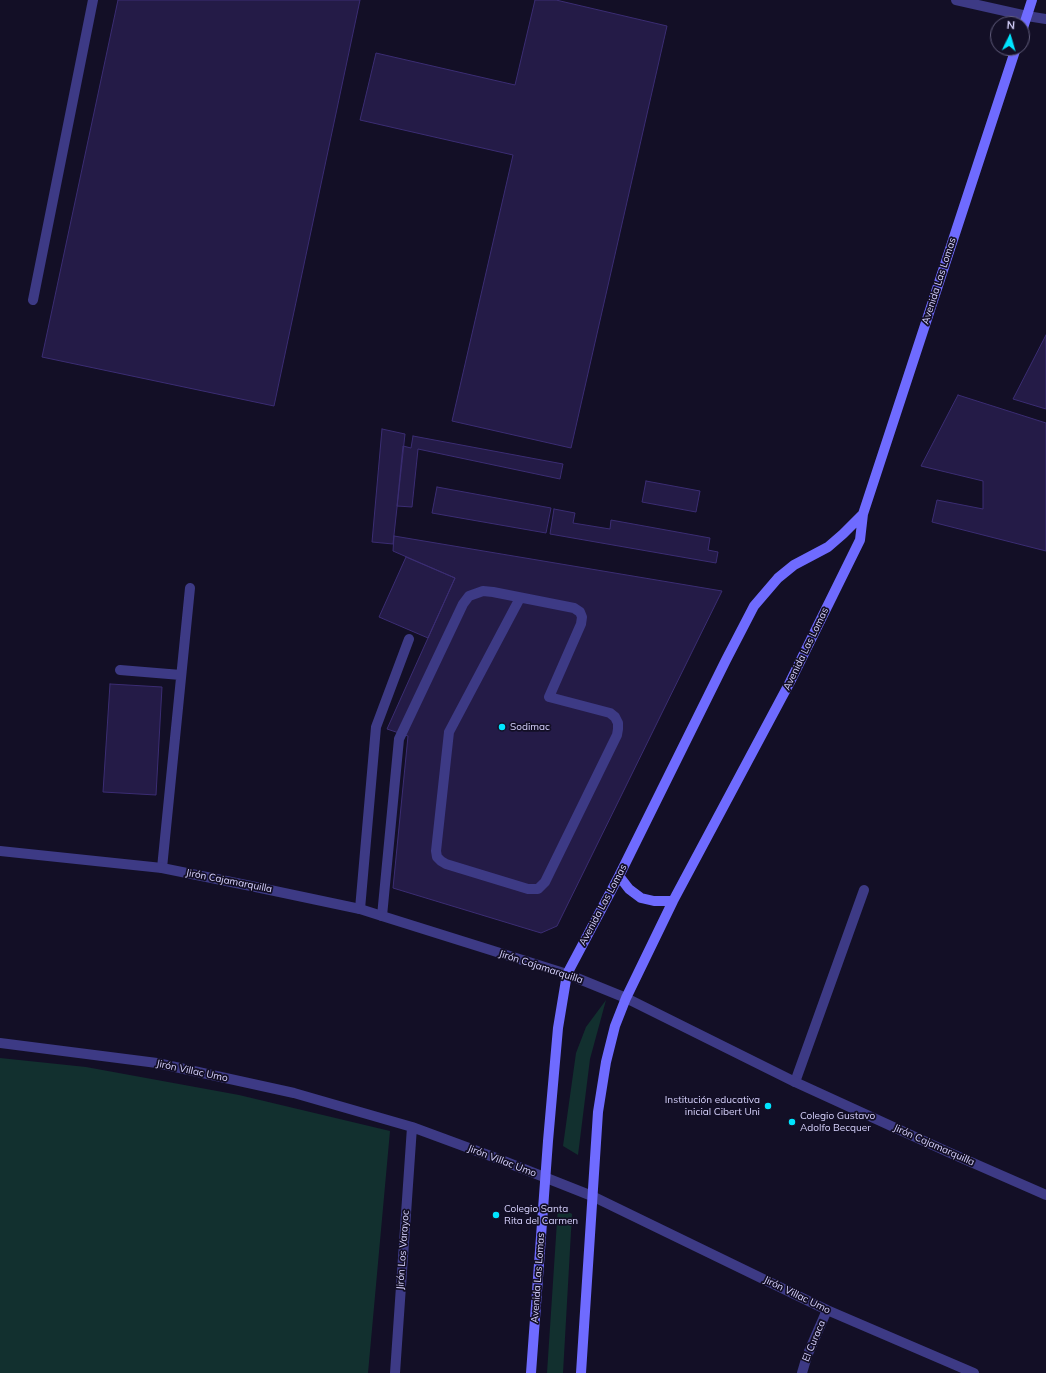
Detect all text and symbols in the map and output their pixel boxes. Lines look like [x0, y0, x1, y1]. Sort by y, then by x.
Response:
north arrow [990, 16, 1030, 56]
text: N [1006, 18, 1016, 32]
street label: Avenida Las Lomas [919, 236, 959, 326]
street label: Avenida Las Lomas [781, 606, 831, 692]
place label: Sodimac [510, 721, 550, 733]
marker: Sodimac [497, 722, 507, 732]
street label: Avenida Las Lomas [576, 862, 630, 948]
street label: Jirón Cajamarquilla [185, 867, 273, 895]
street label: Jirón Cajamarquilla [497, 948, 585, 986]
street label: Jirón Villac Umo [155, 1058, 229, 1084]
place label: Institución educativa inicial Cibert Uni [665, 1094, 760, 1118]
marker: Institución educativa inicial Cibert Uni [763, 1101, 773, 1111]
place label: Colegio Gustavo Adolfo Becquer [800, 1110, 875, 1134]
marker: Colegio Gustavo Adolfo Becquer [787, 1117, 797, 1127]
street label: Jirón Cajamarquilla [891, 1122, 977, 1168]
street label: Jirón Villac Umo [466, 1142, 538, 1180]
place label: Colegio Santa Rita del Carmen [504, 1203, 578, 1226]
street label: Jirón Los Varayoc [394, 1210, 412, 1290]
marker: Colegio Santa Rita del Carmen [491, 1210, 501, 1220]
street label: Avenida Las Lomas [529, 1232, 547, 1324]
street label: Jirón Villac Umo [762, 1274, 832, 1316]
street label: El Curaca [800, 1318, 828, 1364]

